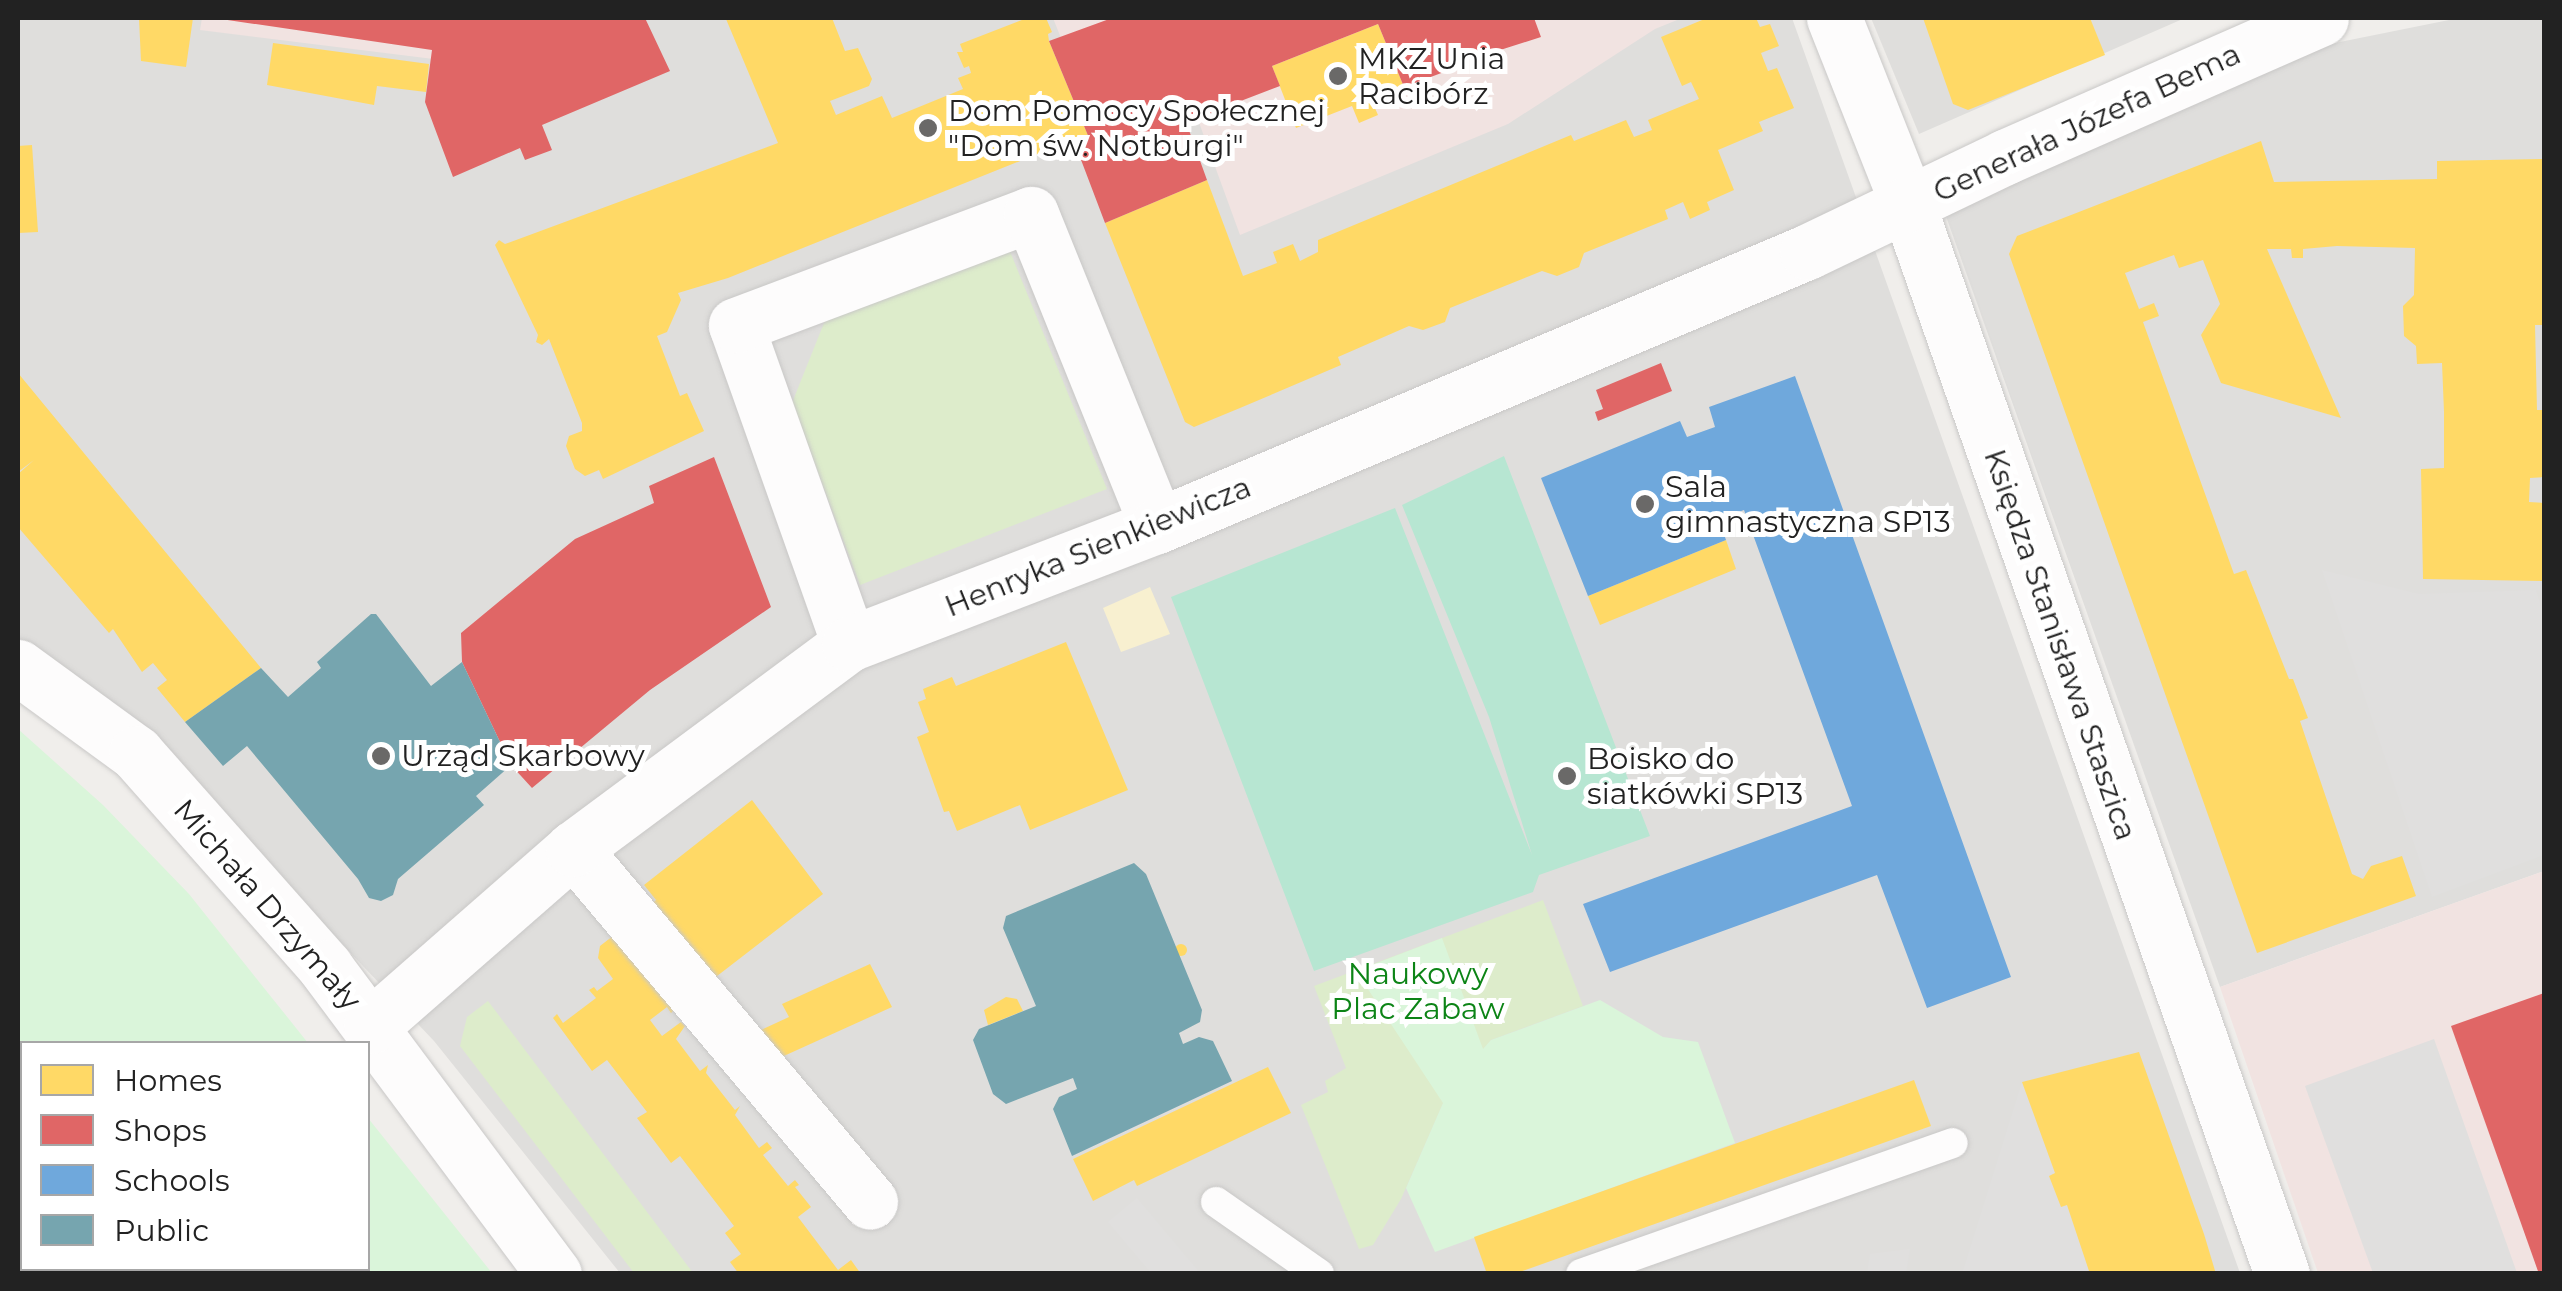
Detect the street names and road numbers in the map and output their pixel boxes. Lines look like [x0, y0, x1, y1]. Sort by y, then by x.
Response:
street label: Generała Józefa Bema [1928, 36, 2246, 210]
street label: Księdza Stanisława Staszica [1976, 445, 2144, 845]
street label: Henryka Sienkiewicza [940, 469, 1256, 625]
street label: Michała Drzymały [166, 792, 368, 1018]

